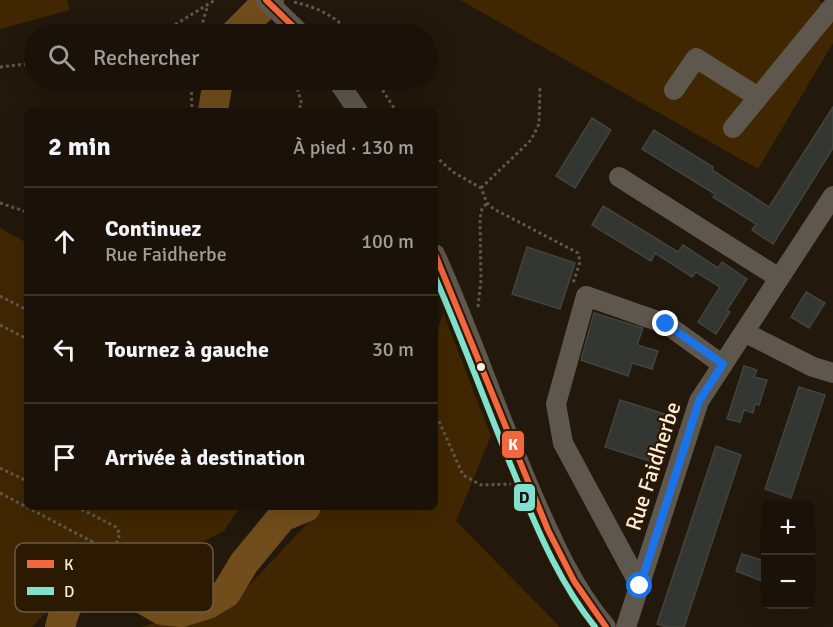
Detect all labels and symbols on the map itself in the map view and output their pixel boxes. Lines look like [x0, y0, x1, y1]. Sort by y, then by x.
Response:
route end [652, 310, 678, 336]
unlabelled marker [475, 361, 487, 373]
street label: Rue Faidherbe [619, 398, 687, 534]
line badge: K [501, 430, 525, 459]
text: K [508, 435, 518, 455]
line badge: D [513, 483, 536, 512]
text: D [519, 488, 530, 508]
legend [15, 543, 213, 612]
text: K [64, 555, 74, 575]
route start [626, 572, 652, 598]
text: D [64, 582, 74, 602]

